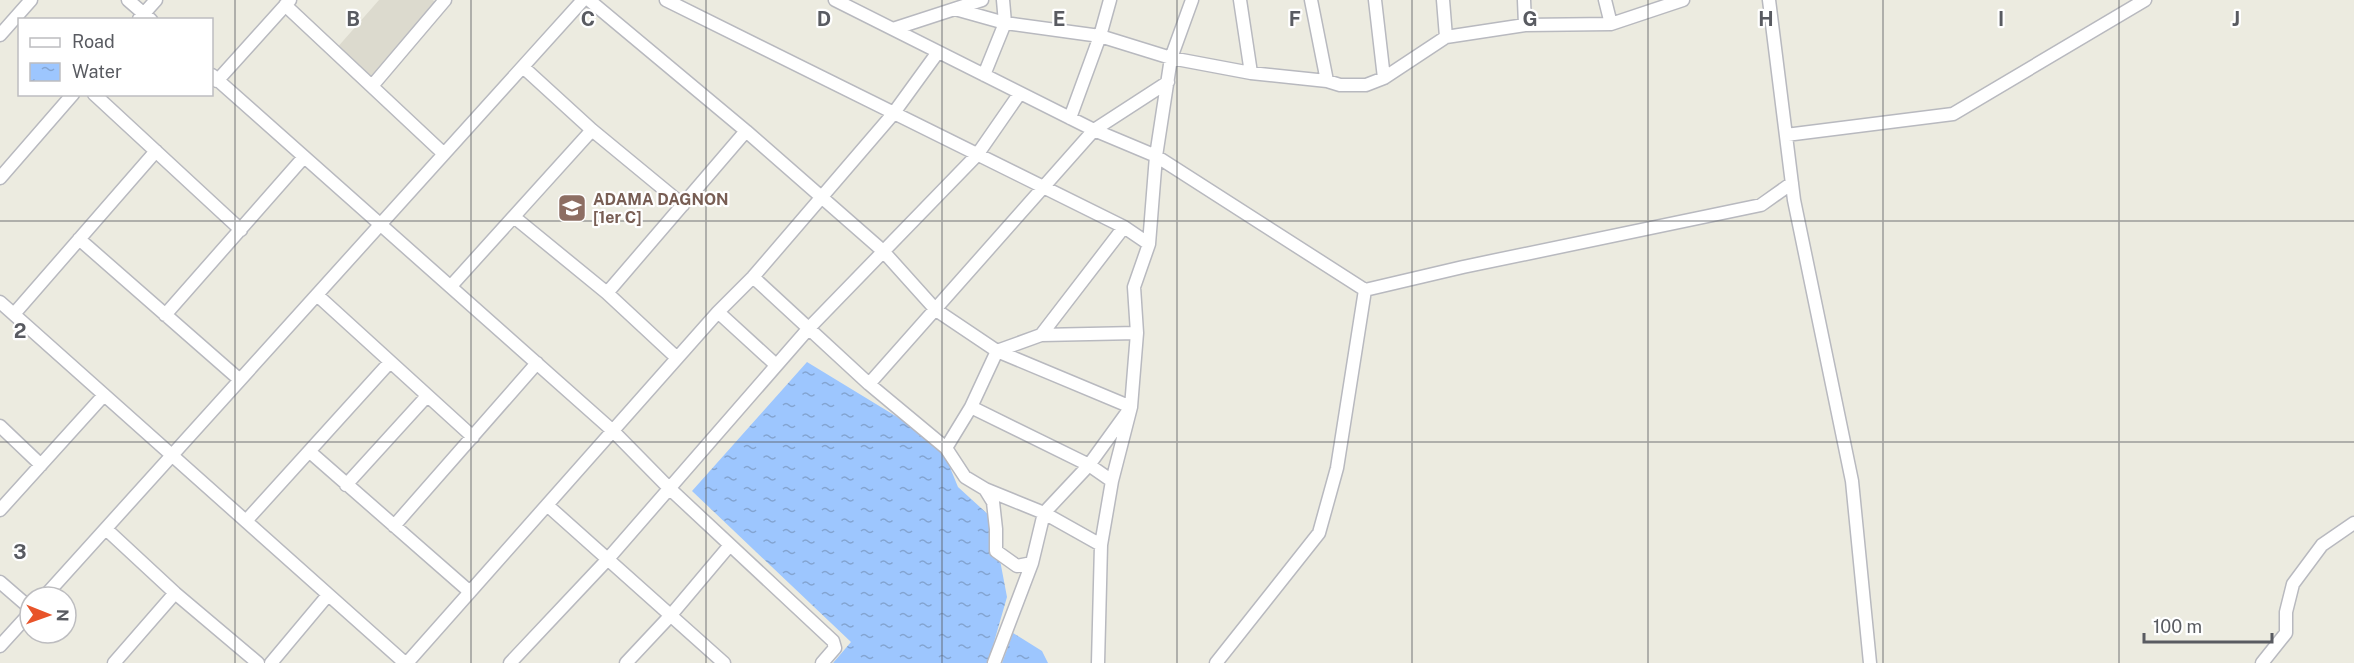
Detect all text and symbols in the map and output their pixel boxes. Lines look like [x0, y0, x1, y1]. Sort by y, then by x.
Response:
text: B [346, 7, 360, 31]
text: C [581, 7, 595, 31]
text: D [817, 7, 831, 31]
text: E [1053, 7, 1065, 31]
text: F [1289, 7, 1301, 31]
text: G [1522, 7, 1538, 31]
text: H [1758, 7, 1774, 31]
text: I [1998, 7, 2004, 31]
text: J [2232, 7, 2240, 31]
legend [18, 18, 213, 96]
text: Road [72, 31, 115, 52]
text: Water [72, 61, 122, 82]
place label: ADAMA DAGNON [1er C] [593, 190, 729, 227]
school or university icon: ADAMA DAGNON [1er C] [556, 192, 588, 224]
text: 2 [14, 319, 26, 343]
text: 3 [13, 540, 27, 564]
north arrow [18, 585, 78, 645]
scale bar [2144, 606, 2272, 644]
text: N [53, 609, 72, 622]
text: 100 m [2153, 616, 2202, 637]

